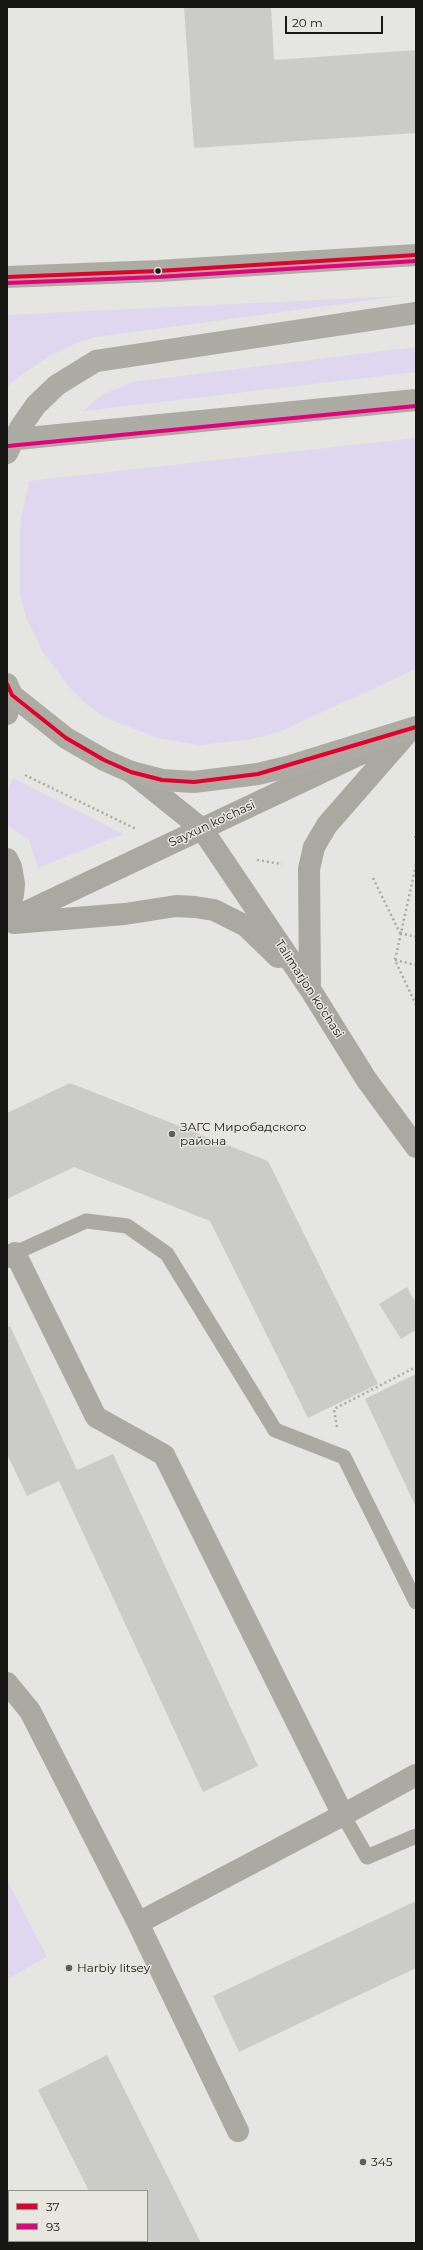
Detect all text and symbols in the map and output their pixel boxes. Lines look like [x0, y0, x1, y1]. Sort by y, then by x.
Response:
scale bar [287, 8, 385, 34]
text: 20 m [292, 15, 323, 30]
unlabelled marker [153, 266, 163, 276]
street label: Sayxun ko'chasi [167, 798, 257, 850]
street label: Talimarjon ko'chasi [272, 937, 346, 1041]
place label: ЗАГС Миробадского района [180, 1120, 306, 1148]
marker: ЗАГС Миробадского района [167, 1129, 177, 1139]
place label: Harbiy litsey [77, 1961, 150, 1975]
marker: Harbiy litsey [64, 1963, 74, 1973]
place label: 345 [371, 2155, 392, 2169]
marker: 345 [358, 2157, 368, 2167]
legend [8, 2190, 148, 2242]
text: 37 [46, 2199, 60, 2214]
text: 93 [46, 2219, 60, 2234]

